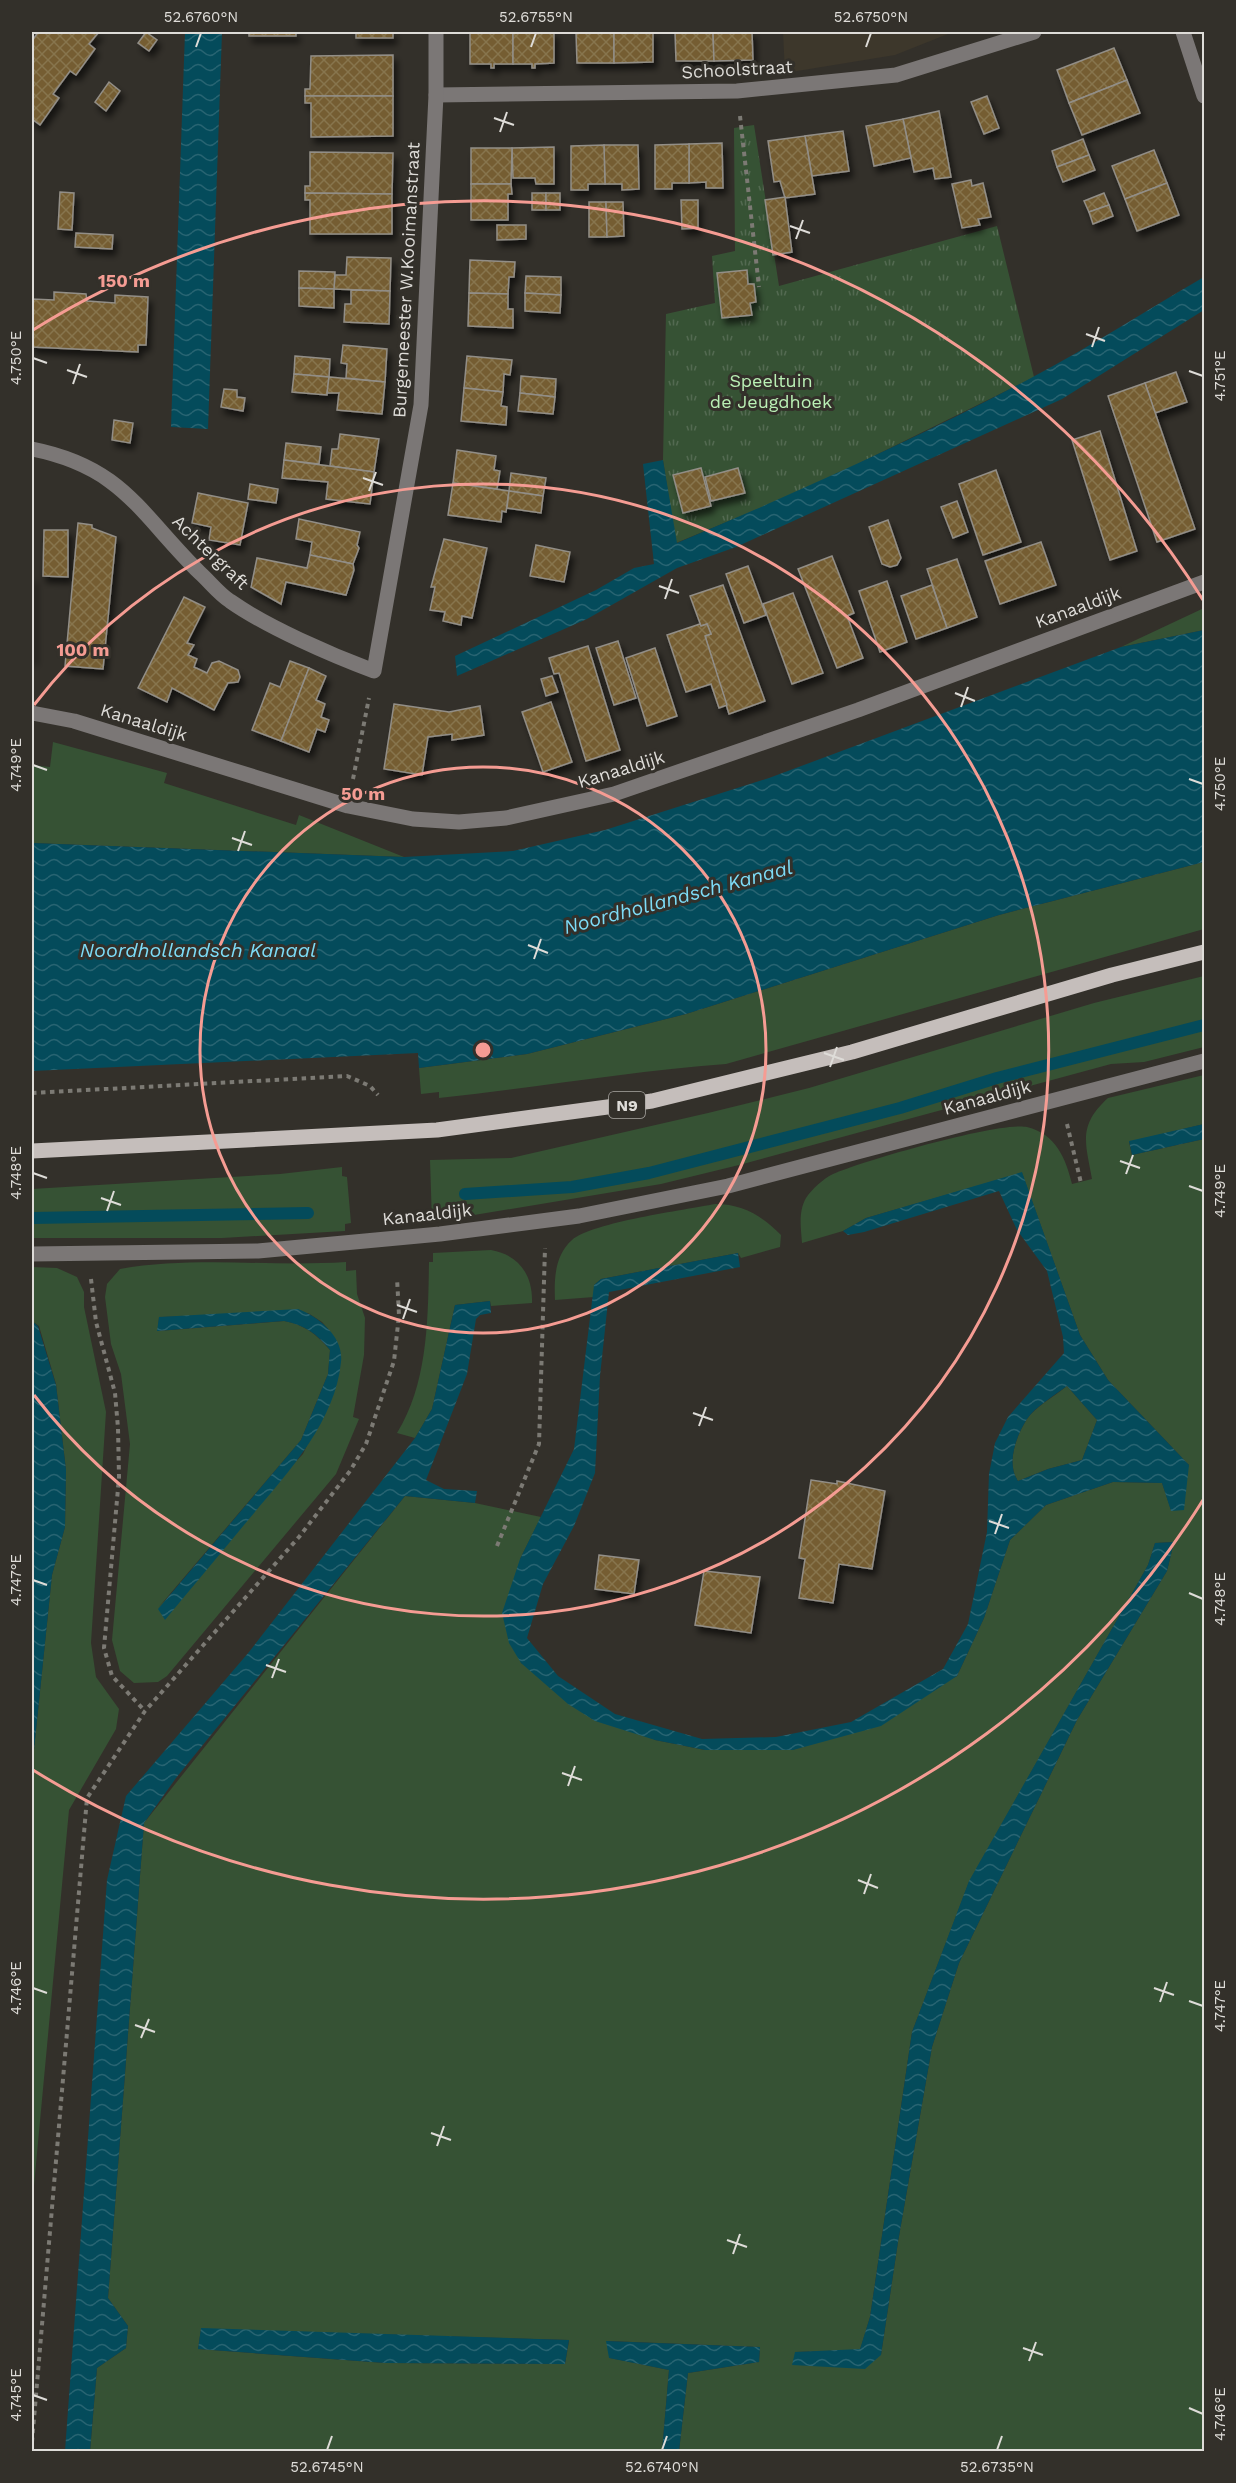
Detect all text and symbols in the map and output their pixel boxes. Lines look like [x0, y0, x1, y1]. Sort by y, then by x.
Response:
text: 52.6760°N [164, 8, 238, 26]
text: 52.6755°N [499, 8, 573, 26]
text: 52.6750°N [834, 8, 908, 26]
street label: Schoolstraat [681, 56, 794, 82]
street label: Burgemeester W.Kooimanstraat [388, 141, 424, 418]
text: 150 m [98, 270, 150, 291]
text: 4.750°E [7, 331, 25, 385]
text: 4.751°E [1211, 350, 1229, 402]
park label: Speeltuin de Jeugdhoek [710, 370, 832, 412]
street label: Achtergraft [168, 510, 254, 594]
street label: Kanaaldijk [1032, 582, 1124, 632]
text: 100 m [56, 639, 110, 660]
street label: Kanaaldijk [98, 699, 190, 745]
text: 4.749°E [7, 738, 25, 792]
street label: Kanaaldijk [575, 746, 667, 792]
text: 4.750°E [1211, 757, 1229, 811]
text: 50 m [341, 783, 385, 804]
water label: Noordhollandsch Kanaal [561, 855, 795, 939]
water label: Noordhollandsch Kanaal [80, 938, 316, 962]
centre of rings [473, 1040, 493, 1060]
street label: Kanaaldijk [941, 1075, 1033, 1119]
road number: N9 [609, 1092, 645, 1118]
text: 4.748°E [7, 1146, 25, 1200]
text: 4.749°E [1211, 1164, 1229, 1218]
street label: Kanaaldijk [381, 1199, 473, 1229]
text: 4.747°E [7, 1554, 25, 1606]
text: 4.748°E [1211, 1572, 1229, 1626]
text: 4.746°E [7, 1961, 25, 2015]
text: 4.747°E [1211, 1980, 1229, 2032]
text: 4.745°E [7, 2368, 25, 2422]
text: 4.746°E [1211, 2387, 1229, 2441]
text: 52.6745°N [290, 2458, 364, 2476]
text: 52.6740°N [625, 2458, 699, 2476]
text: 52.6735°N [960, 2458, 1034, 2476]

